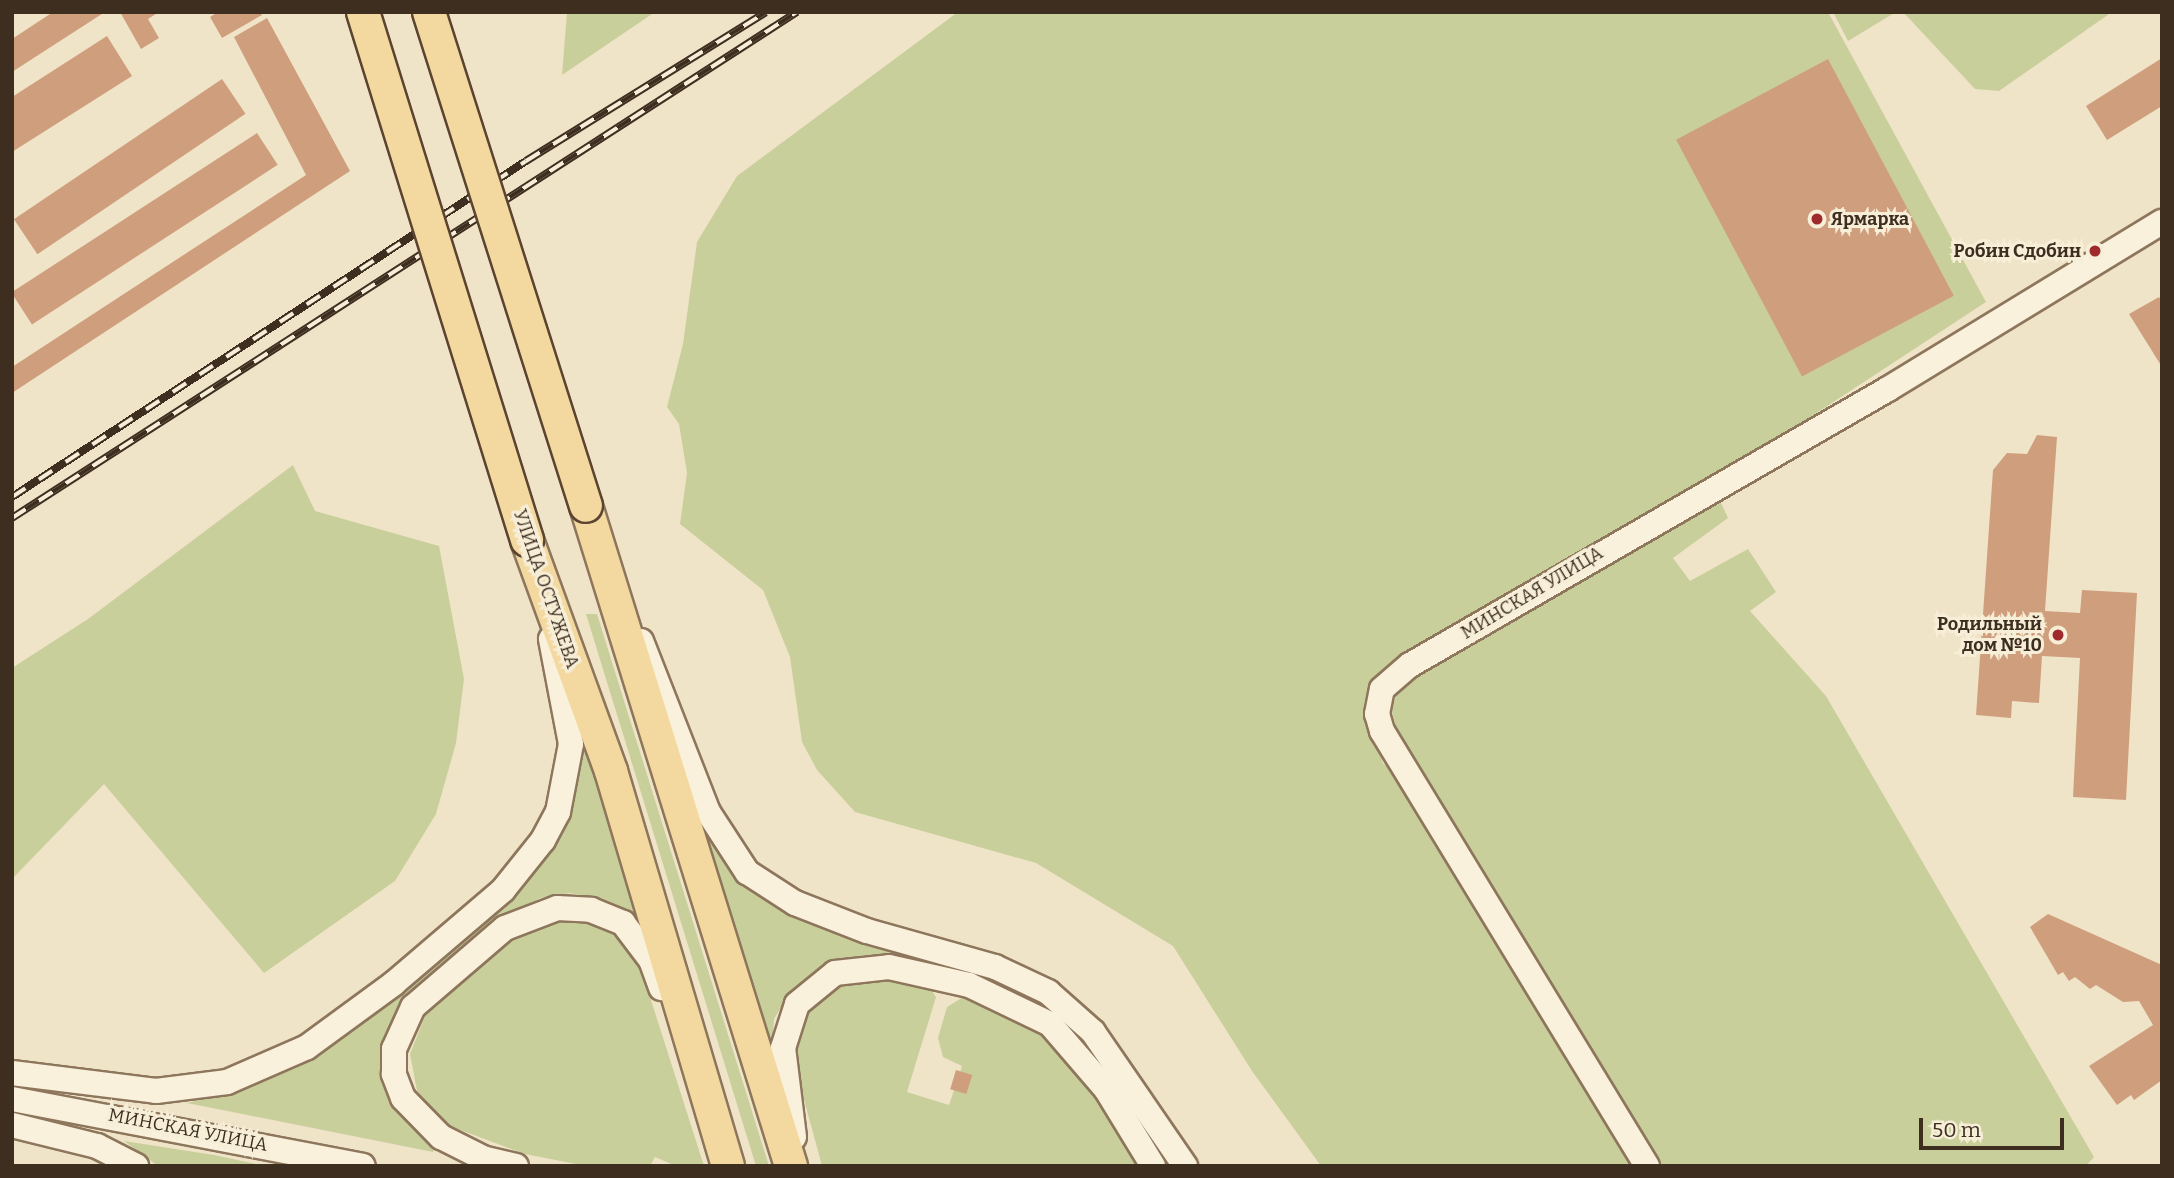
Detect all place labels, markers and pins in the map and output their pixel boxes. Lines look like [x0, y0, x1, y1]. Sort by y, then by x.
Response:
place label: Ярмарка [1831, 208, 1909, 230]
marker: Ярмарка [1809, 211, 1825, 227]
place label: Робин Сдобин [1954, 240, 2081, 262]
marker: Робин Сдобин [2087, 243, 2103, 259]
place label: Родильный дом №10 [1937, 614, 2042, 656]
marker: Родильный дом №10 [2048, 625, 2068, 645]

